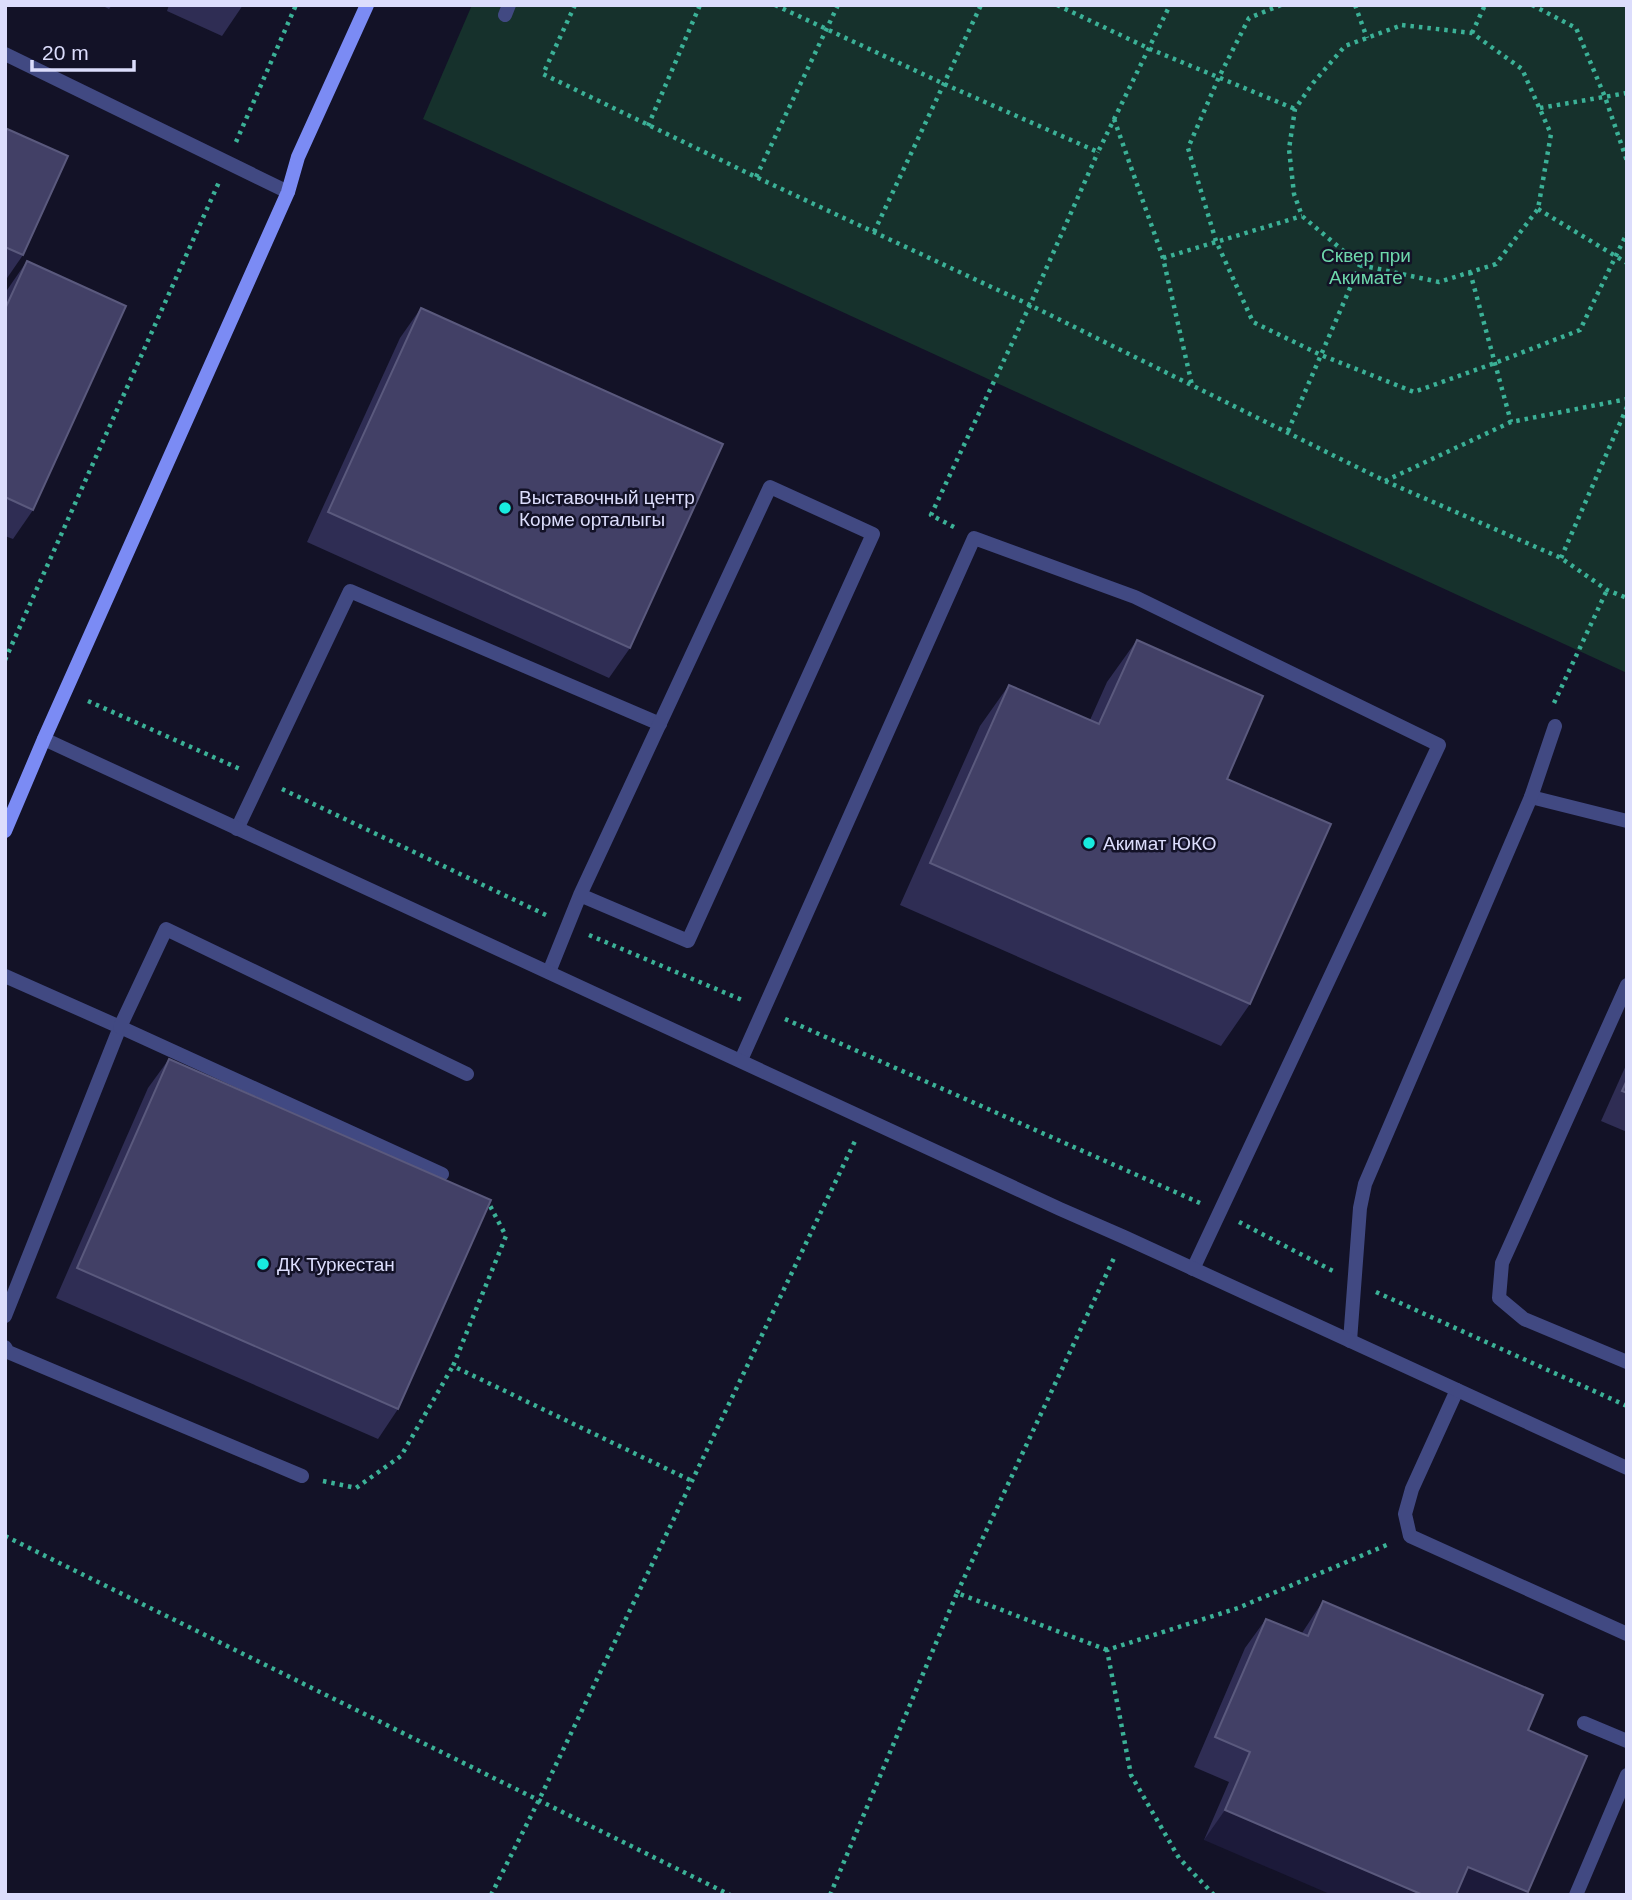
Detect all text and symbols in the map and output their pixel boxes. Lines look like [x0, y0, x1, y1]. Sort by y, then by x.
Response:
scale bar [32, 28, 133, 72]
text: 20 m [42, 41, 89, 64]
park label: Сквер при Акимате [1321, 245, 1411, 288]
place label: Выставочный центр Корме орталыгы [519, 487, 695, 530]
marker: Выставочный центр Корме орталыгы [497, 500, 513, 516]
place label: Акимат ЮКО [1103, 833, 1217, 854]
marker: Акимат ЮКО [1081, 835, 1097, 851]
place label: ДК Туркестан [277, 1254, 395, 1275]
marker: ДК Туркестан [255, 1256, 271, 1272]

